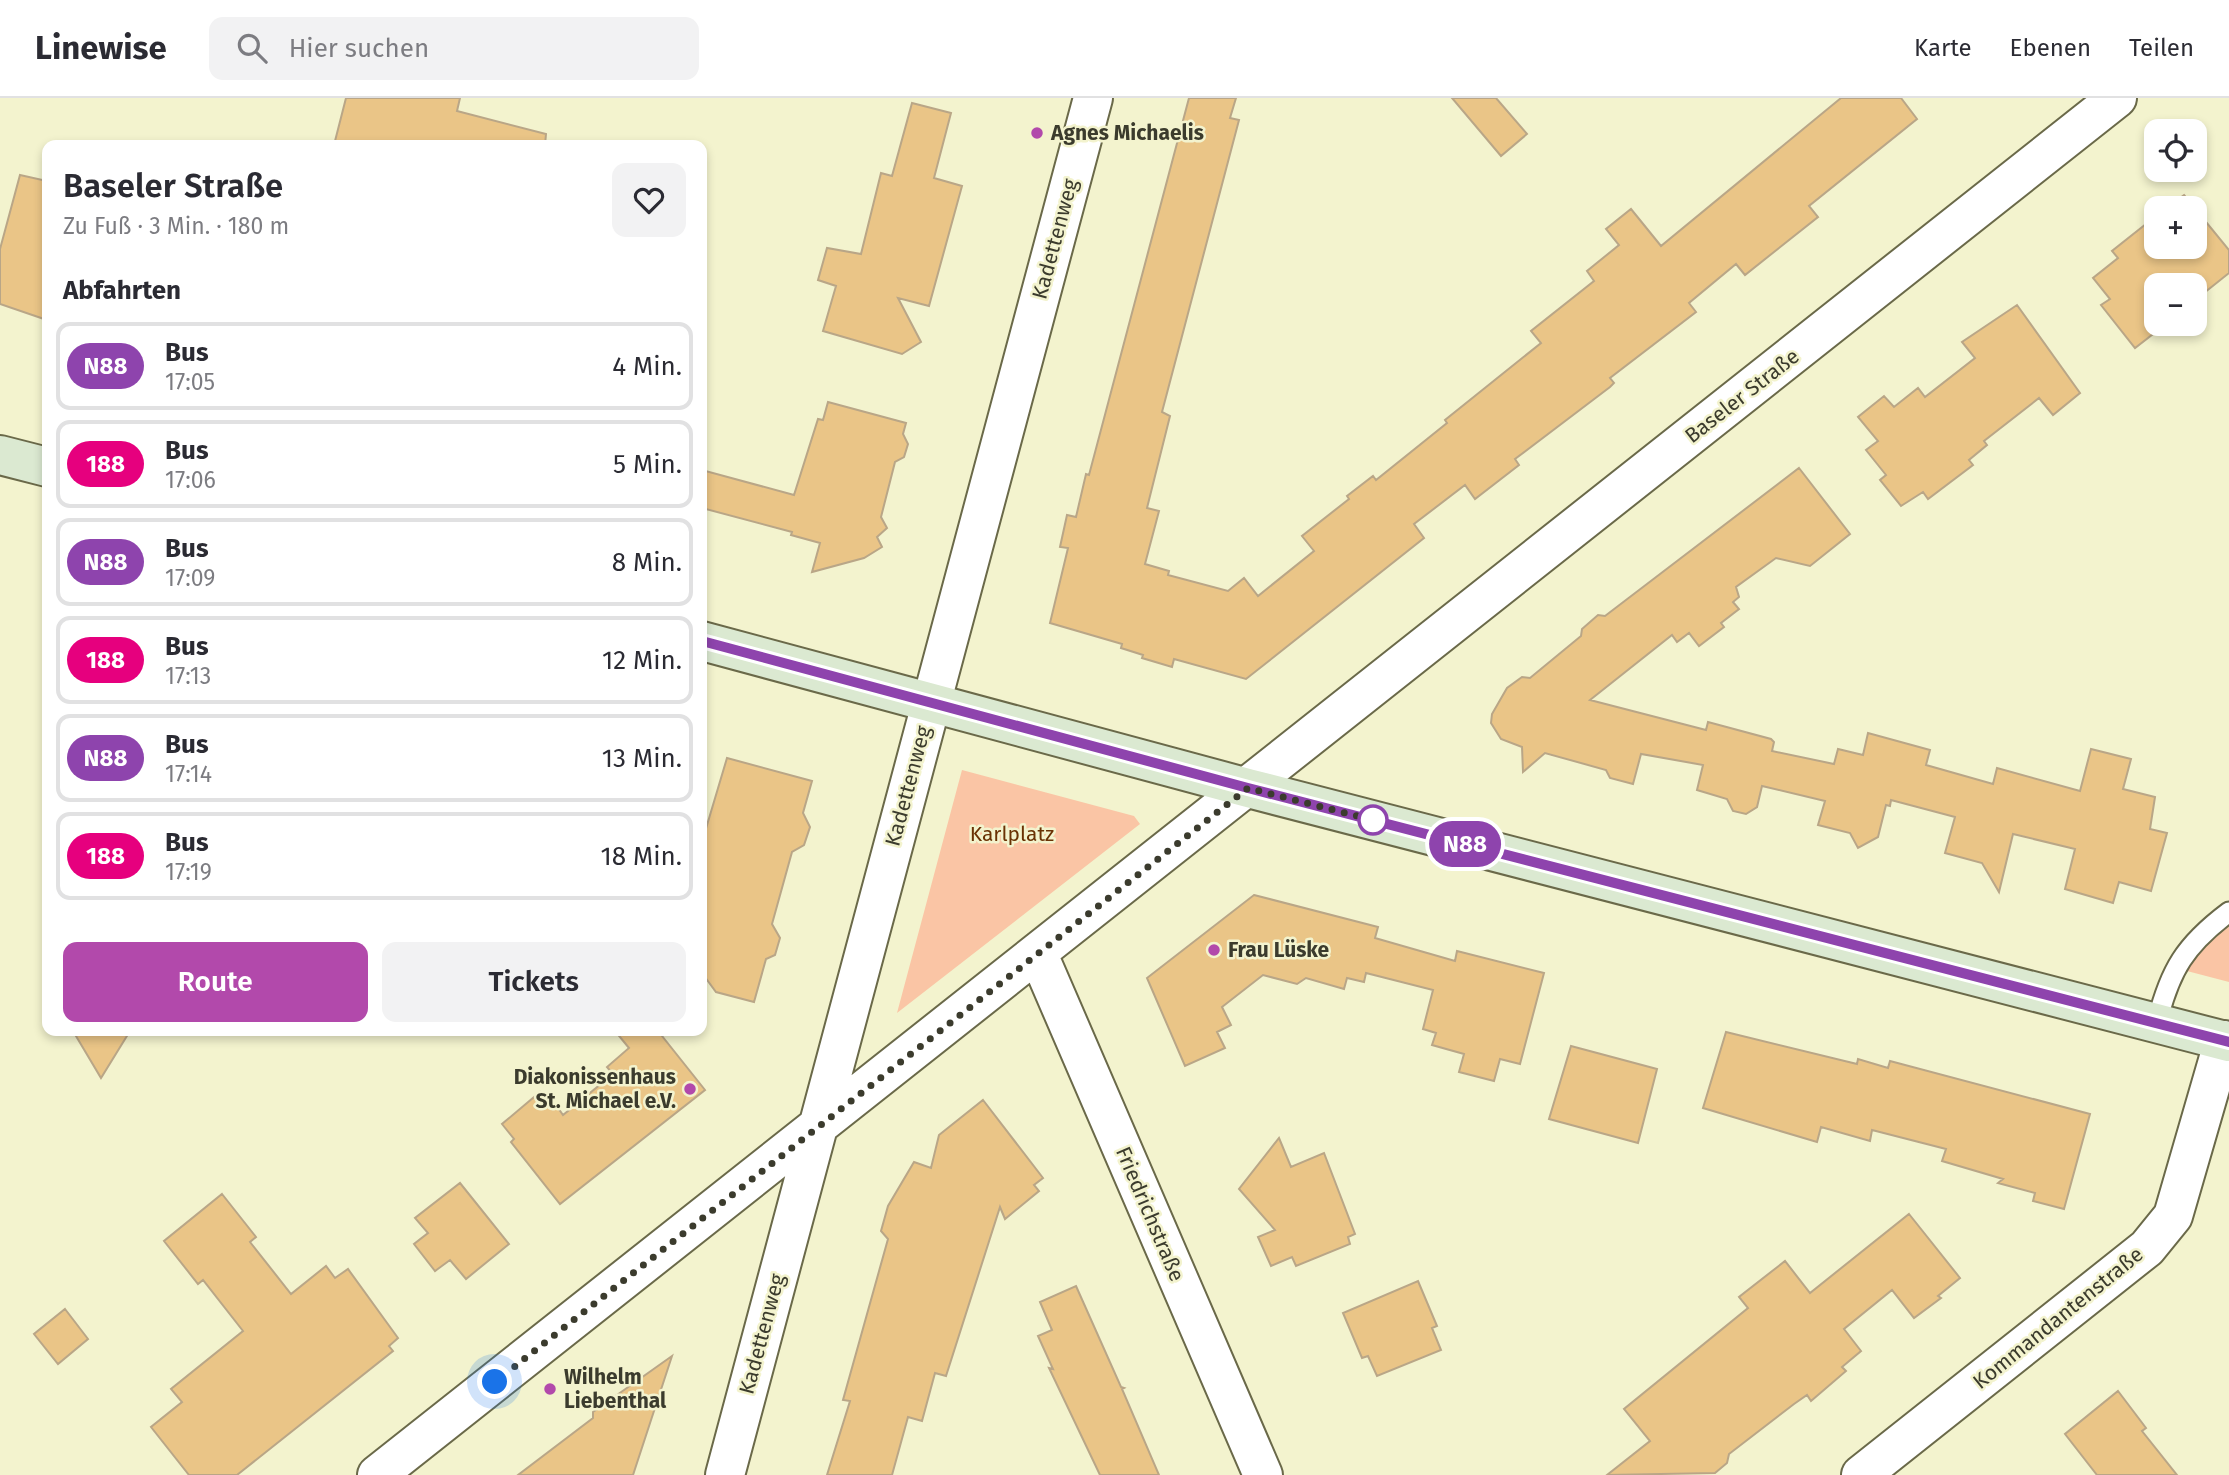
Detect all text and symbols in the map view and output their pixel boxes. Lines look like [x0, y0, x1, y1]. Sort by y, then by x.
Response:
search box [209, 17, 699, 80]
text: Linewise [35, 28, 167, 68]
icon: search [233, 29, 271, 67]
text: Hier suchen [289, 33, 429, 64]
text: Karte [1914, 34, 1972, 62]
text: Ebenen [2010, 34, 2091, 62]
text: Teilen [2129, 34, 2194, 62]
map controls [2144, 119, 2207, 336]
button: locate [2144, 119, 2207, 182]
place label: Agnes Michaelis [1050, 120, 1204, 146]
marker: Agnes Michaelis [1029, 125, 1045, 141]
button: heart [612, 163, 686, 237]
text: Baseler Straße [63, 166, 283, 206]
street label: Kadettenweg [1026, 176, 1084, 302]
button: + [2144, 196, 2207, 259]
text: Zu Fuß · 3 Min. · 180 m [63, 212, 289, 240]
button: − [2144, 273, 2207, 336]
text: Abfahrten [63, 275, 181, 306]
text: Bus [165, 337, 208, 368]
street label: Baseler Straße [1680, 343, 1804, 449]
text: 4 Min. [612, 351, 682, 382]
text: N88 [84, 352, 127, 380]
text: 17:05 [165, 368, 215, 396]
text: Bus [165, 435, 208, 466]
text: 5 Min. [613, 449, 682, 480]
text: 188 [86, 450, 125, 478]
text: 17:06 [165, 466, 216, 494]
text: Bus [165, 533, 208, 564]
text: 8 Min. [612, 547, 682, 578]
text: N88 [84, 548, 127, 576]
text: 17:09 [165, 564, 215, 592]
text: Bus [165, 631, 208, 662]
text: 12 Min. [602, 645, 682, 676]
text: 188 [86, 646, 125, 674]
text: 17:13 [165, 662, 211, 690]
street label: Kadettenweg [879, 723, 937, 849]
text: Bus [165, 729, 208, 760]
text: 13 Min. [602, 743, 682, 774]
text: N88 [84, 744, 127, 772]
text: 17:14 [165, 760, 212, 788]
unlabelled marker [1358, 805, 1388, 835]
park label: Karlplatz [970, 821, 1054, 847]
line badge: N88 [1425, 821, 1505, 867]
text: Bus [165, 827, 208, 858]
text: N88 [1443, 830, 1487, 858]
text: 18 Min. [600, 841, 682, 872]
text: 188 [86, 842, 125, 870]
text: 17:19 [165, 858, 212, 886]
place label: Frau Lüske [1228, 937, 1330, 963]
button: Route [63, 942, 368, 1022]
button: Tickets [382, 942, 686, 1022]
marker: Frau Lüske [1206, 942, 1222, 958]
place label: Diakonissenhaus St. Michael e.V. [514, 1064, 676, 1114]
marker: Diakonissenhaus St. Michael e.V. [682, 1081, 698, 1097]
street label: Friedrichstraße [1110, 1143, 1190, 1285]
street label: Kommandantenstraße [1968, 1241, 2148, 1395]
street label: Kadettenweg [733, 1271, 791, 1397]
your location [477, 1364, 512, 1399]
place label: Wilhelm Liebenthal [564, 1364, 667, 1414]
marker: Wilhelm Liebenthal [542, 1381, 558, 1397]

